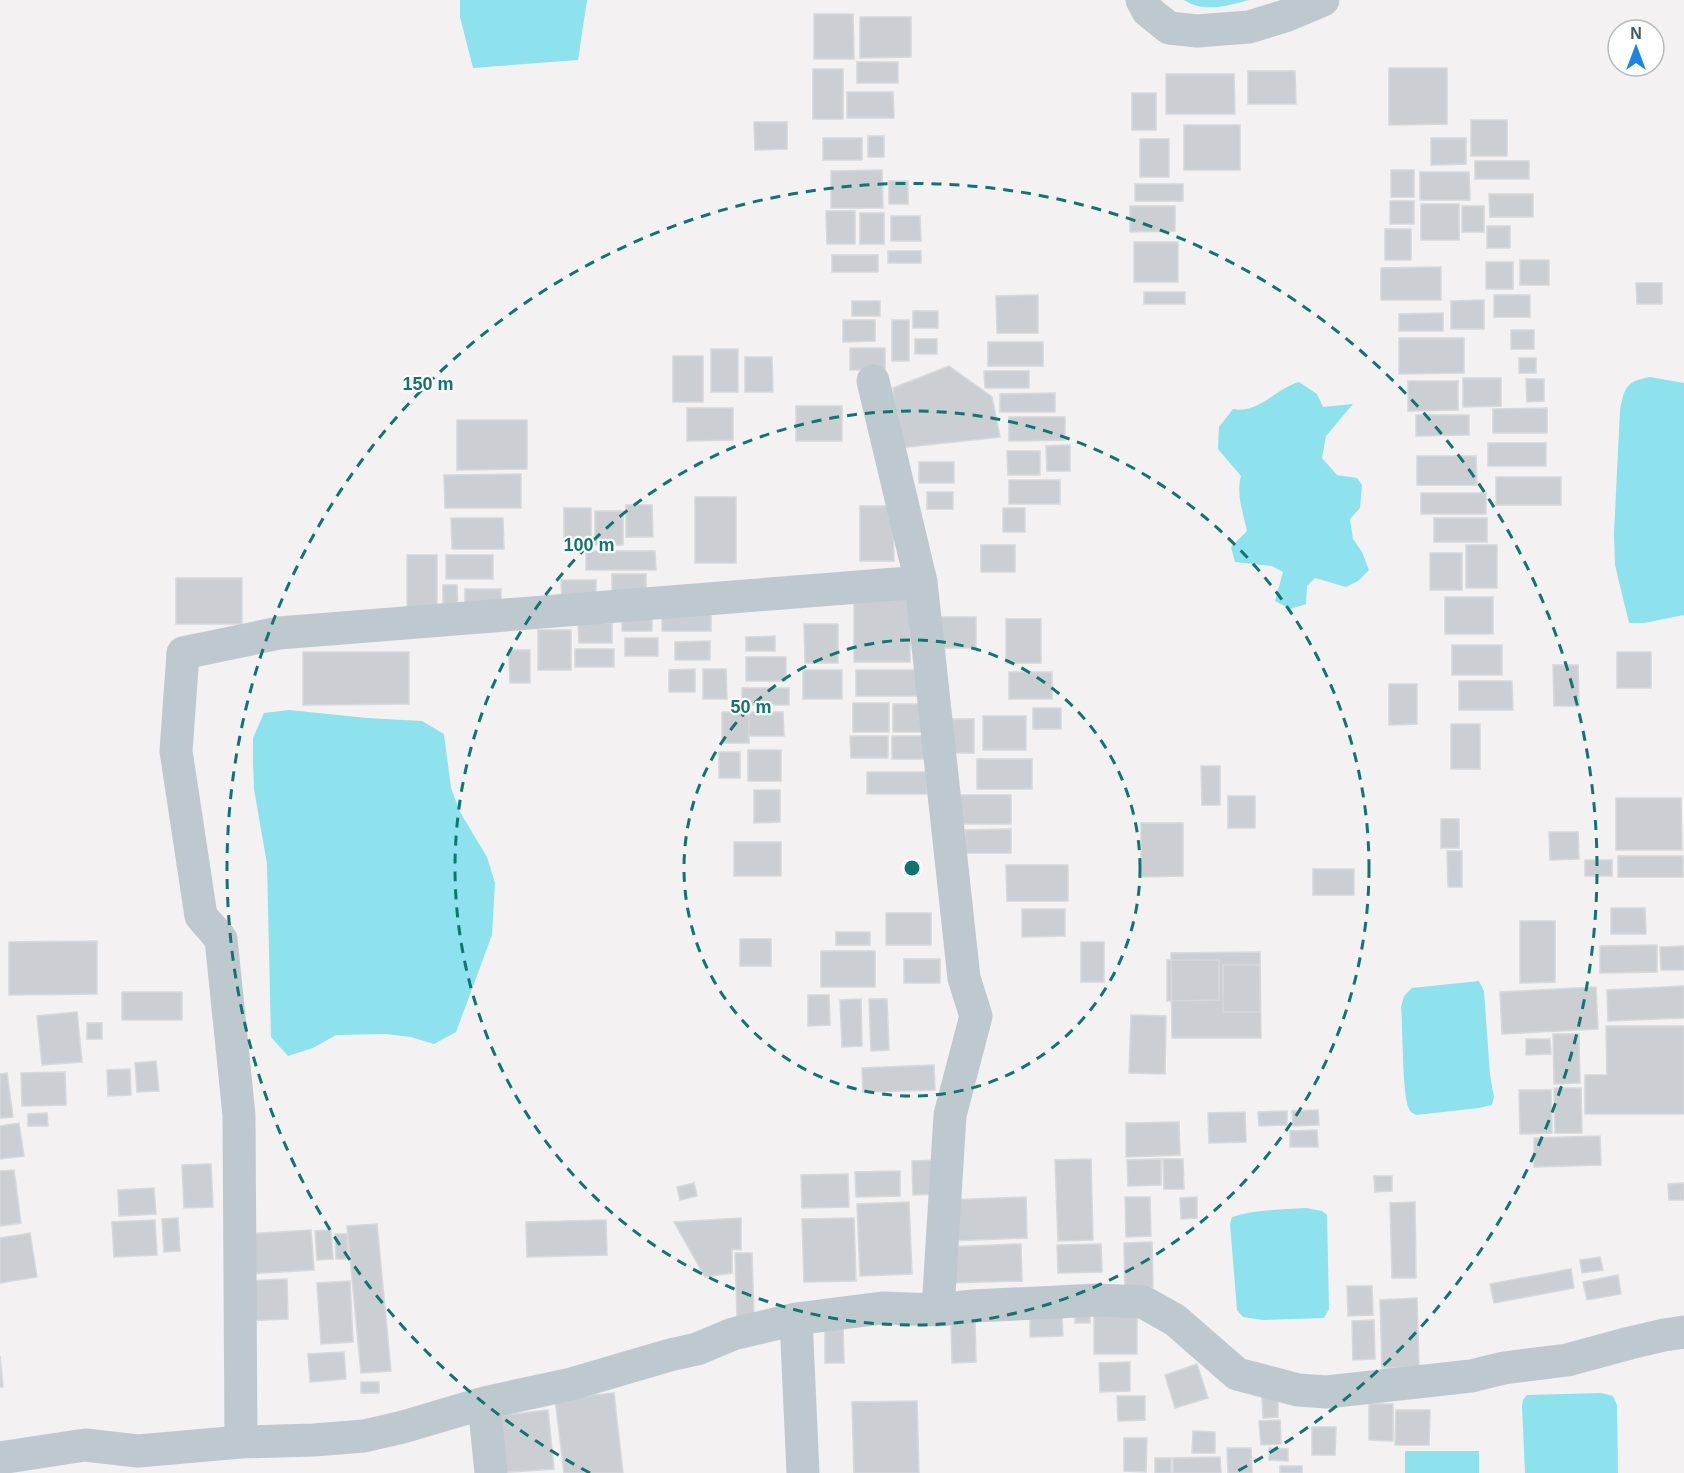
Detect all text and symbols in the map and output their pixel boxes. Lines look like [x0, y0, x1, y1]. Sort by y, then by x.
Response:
north arrow [1606, 18, 1666, 78]
text: N [1630, 25, 1642, 42]
text: 150 m [402, 374, 454, 394]
text: 100 m [563, 535, 615, 555]
text: 50 m [730, 697, 772, 717]
centre of rings [902, 858, 922, 878]

